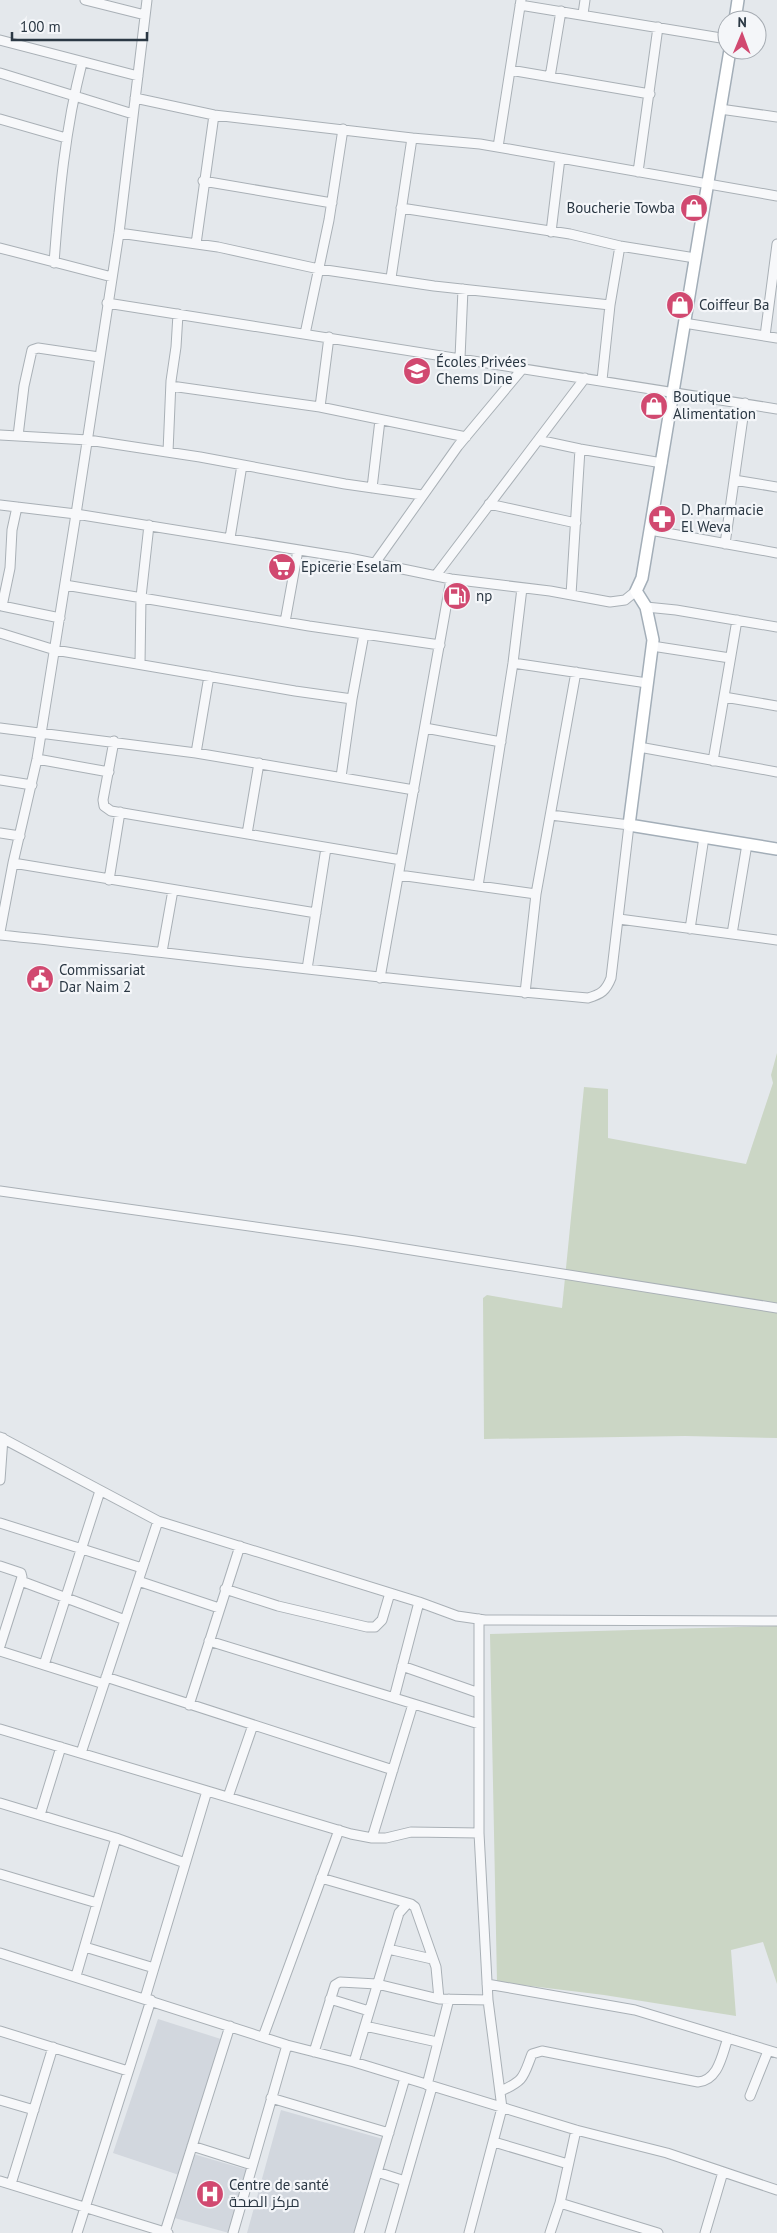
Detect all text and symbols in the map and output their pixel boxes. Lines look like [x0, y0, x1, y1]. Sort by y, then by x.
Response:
scale bar [12, 10, 148, 42]
north arrow [717, 10, 767, 60]
text: N [737, 13, 747, 31]
text: 100 m [20, 17, 61, 36]
shop icon: Boucherie Towba [679, 193, 709, 223]
place label: Boucherie Towba [566, 198, 675, 217]
shop icon: Coiffeur Ba [665, 290, 695, 320]
place label: Coiffeur Ba [699, 295, 770, 314]
place label: Écoles Privées Chems Dine [436, 352, 526, 388]
school or university icon: Écoles Privées Chems Dine [402, 356, 432, 386]
place label: Boutique Alimentation [673, 387, 756, 423]
shop icon: Boutique Alimentation [639, 391, 669, 421]
place label: D. Pharmacie El Weva [681, 500, 764, 536]
pharmacy icon: D. Pharmacie El Weva [647, 504, 677, 534]
supermarket icon: Epicerie Eselam [267, 552, 297, 582]
place label: Epicerie Eselam [301, 557, 402, 576]
fuel station icon: np [442, 581, 472, 611]
place label: np [476, 586, 492, 605]
place label: Commissariat Dar Naim 2 [59, 960, 145, 996]
public building icon: Commissariat Dar Naim 2 [25, 964, 55, 994]
place label: Centre de santé مركز الصحة [229, 2175, 329, 2211]
hospital icon: Centre de santé مركز الصحة [195, 2179, 225, 2209]

